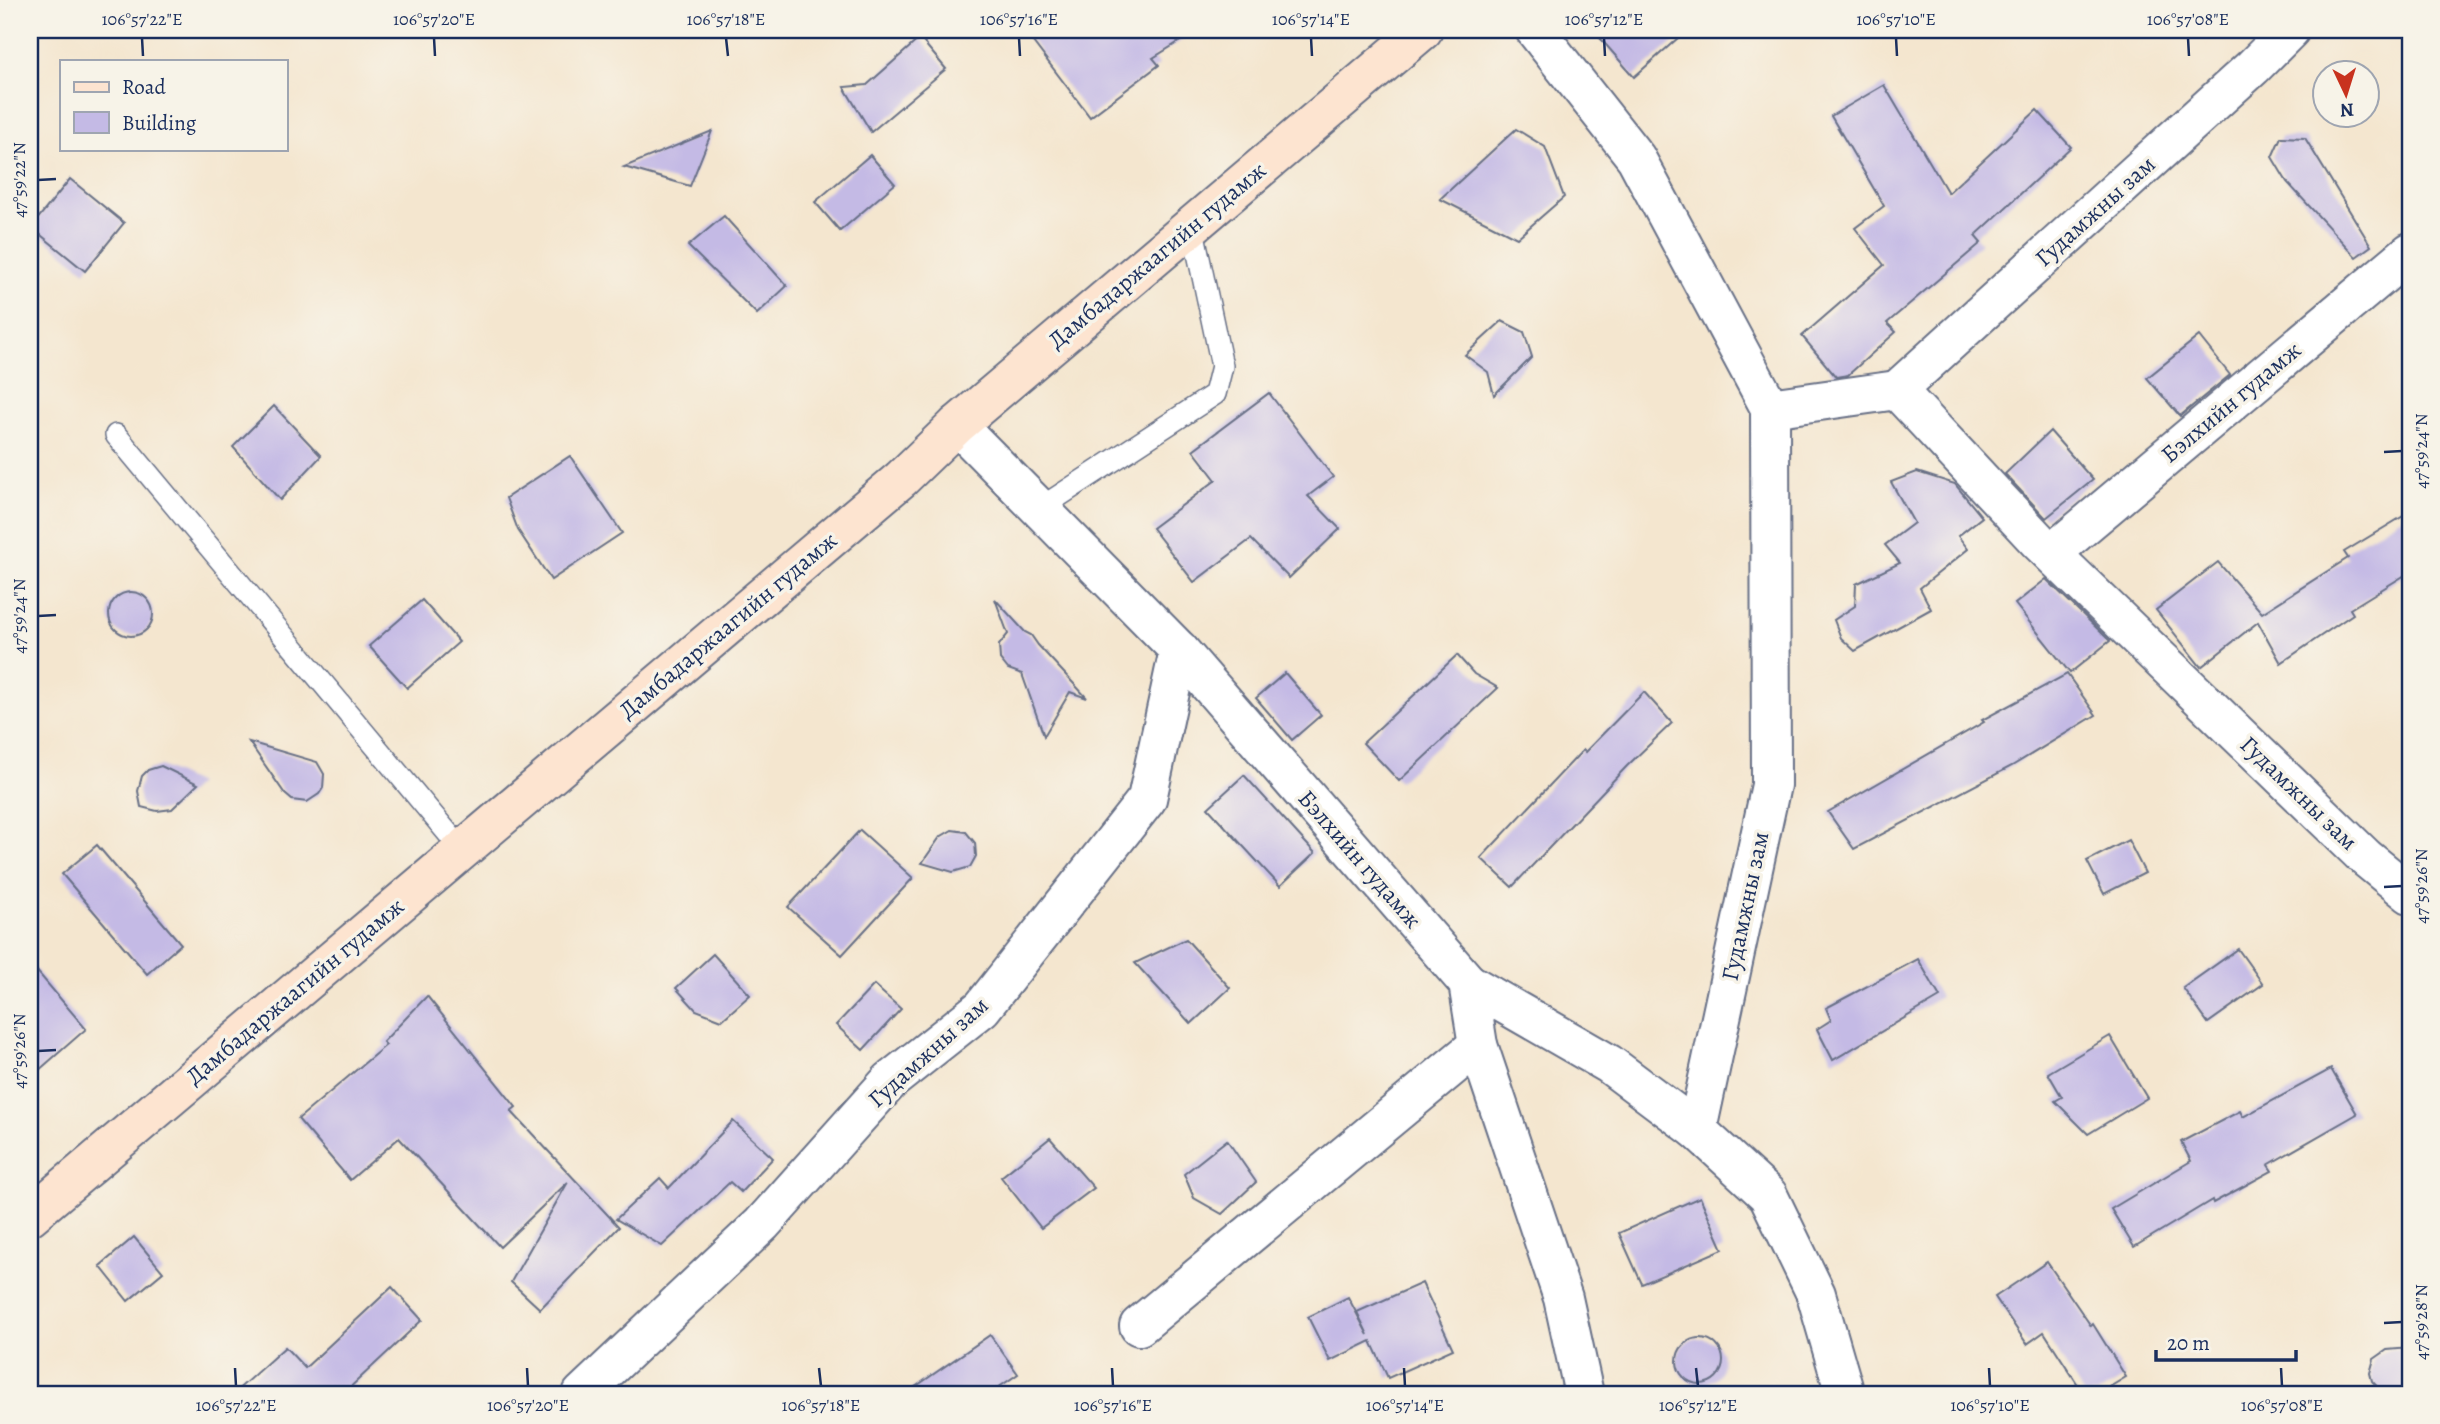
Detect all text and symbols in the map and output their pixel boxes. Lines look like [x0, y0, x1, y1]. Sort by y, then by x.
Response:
text: 106°57'22"E [101, 7, 183, 31]
text: 106°57'20"E [393, 7, 475, 31]
text: 106°57'18"E [687, 7, 765, 31]
text: 106°57'16"E [980, 7, 1058, 31]
text: 106°57'14"E [1272, 7, 1350, 31]
text: 106°57'12"E [1565, 7, 1643, 31]
text: 106°57'10"E [1856, 7, 1936, 31]
text: 106°57'08"E [2147, 7, 2229, 31]
legend [60, 60, 287, 150]
north arrow [2310, 60, 2380, 130]
text: Road [122, 73, 166, 101]
text: N [2339, 97, 2355, 123]
text: Building [122, 109, 197, 137]
text: 47°59'22"N [7, 142, 31, 218]
street label: Гудамжны зам [2028, 148, 2162, 274]
street label: Дамбадаржаагийн гудамж [1041, 154, 1273, 356]
street label: Бэлхийн гудамж [2154, 334, 2308, 470]
text: 47°59'24"N [2409, 413, 2433, 489]
street label: Дамбадаржаагийн гудамж [612, 524, 844, 726]
text: 47°59'24"N [7, 578, 31, 654]
street label: Гудамжны зам [2233, 729, 2365, 857]
street label: Бэлхийн гудамж [1291, 783, 1429, 935]
street label: Гудамжны зам [1714, 828, 1776, 984]
text: 47°59'26"N [2409, 848, 2433, 924]
street label: Дамбадаржаагийн гудамж [179, 890, 411, 1092]
street label: Гудамжны зам [861, 989, 995, 1115]
text: 47°59'26"N [7, 1013, 31, 1089]
text: 47°59'28"N [2409, 1284, 2433, 1360]
scale bar [2156, 1319, 2296, 1363]
text: 20 m [2167, 1329, 2210, 1357]
text: 106°57'22"E [195, 1393, 277, 1417]
text: 106°57'20"E [487, 1393, 569, 1417]
text: 106°57'18"E [782, 1393, 860, 1417]
text: 106°57'16"E [1074, 1393, 1152, 1417]
text: 106°57'14"E [1366, 1393, 1444, 1417]
text: 106°57'12"E [1659, 1393, 1737, 1417]
text: 106°57'10"E [1950, 1393, 2030, 1417]
text: 106°57'08"E [2241, 1393, 2323, 1417]

